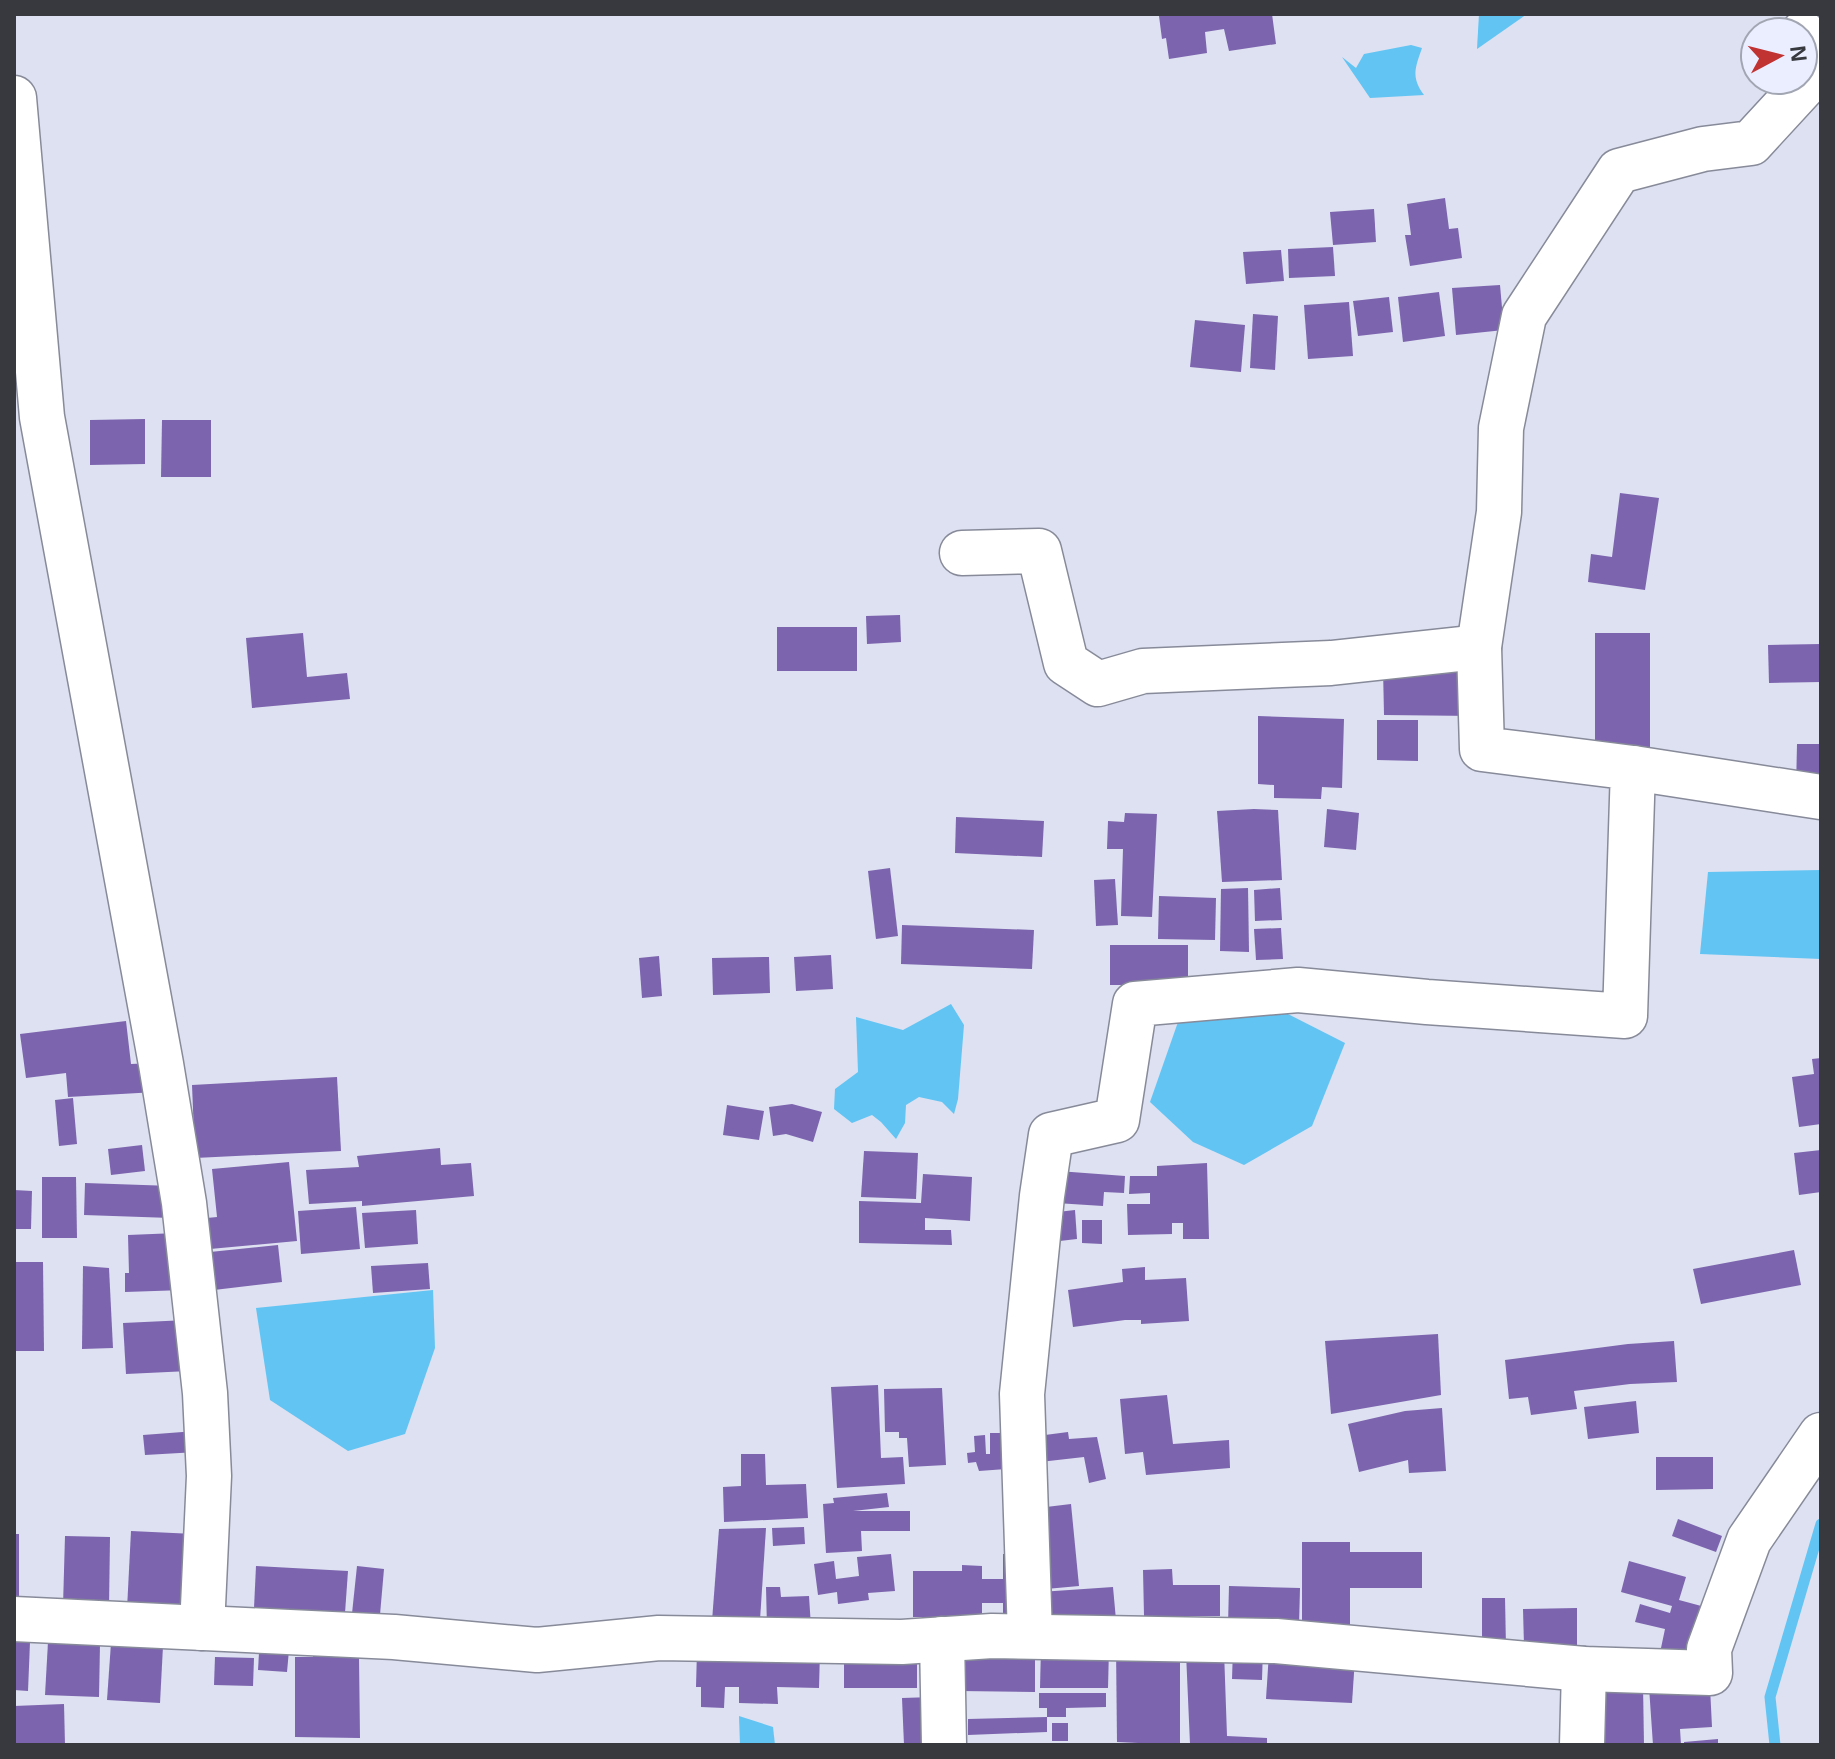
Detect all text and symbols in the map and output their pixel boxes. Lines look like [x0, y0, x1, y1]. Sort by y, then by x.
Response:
north arrow [1739, 16, 1819, 96]
text: N [1785, 44, 1812, 63]

